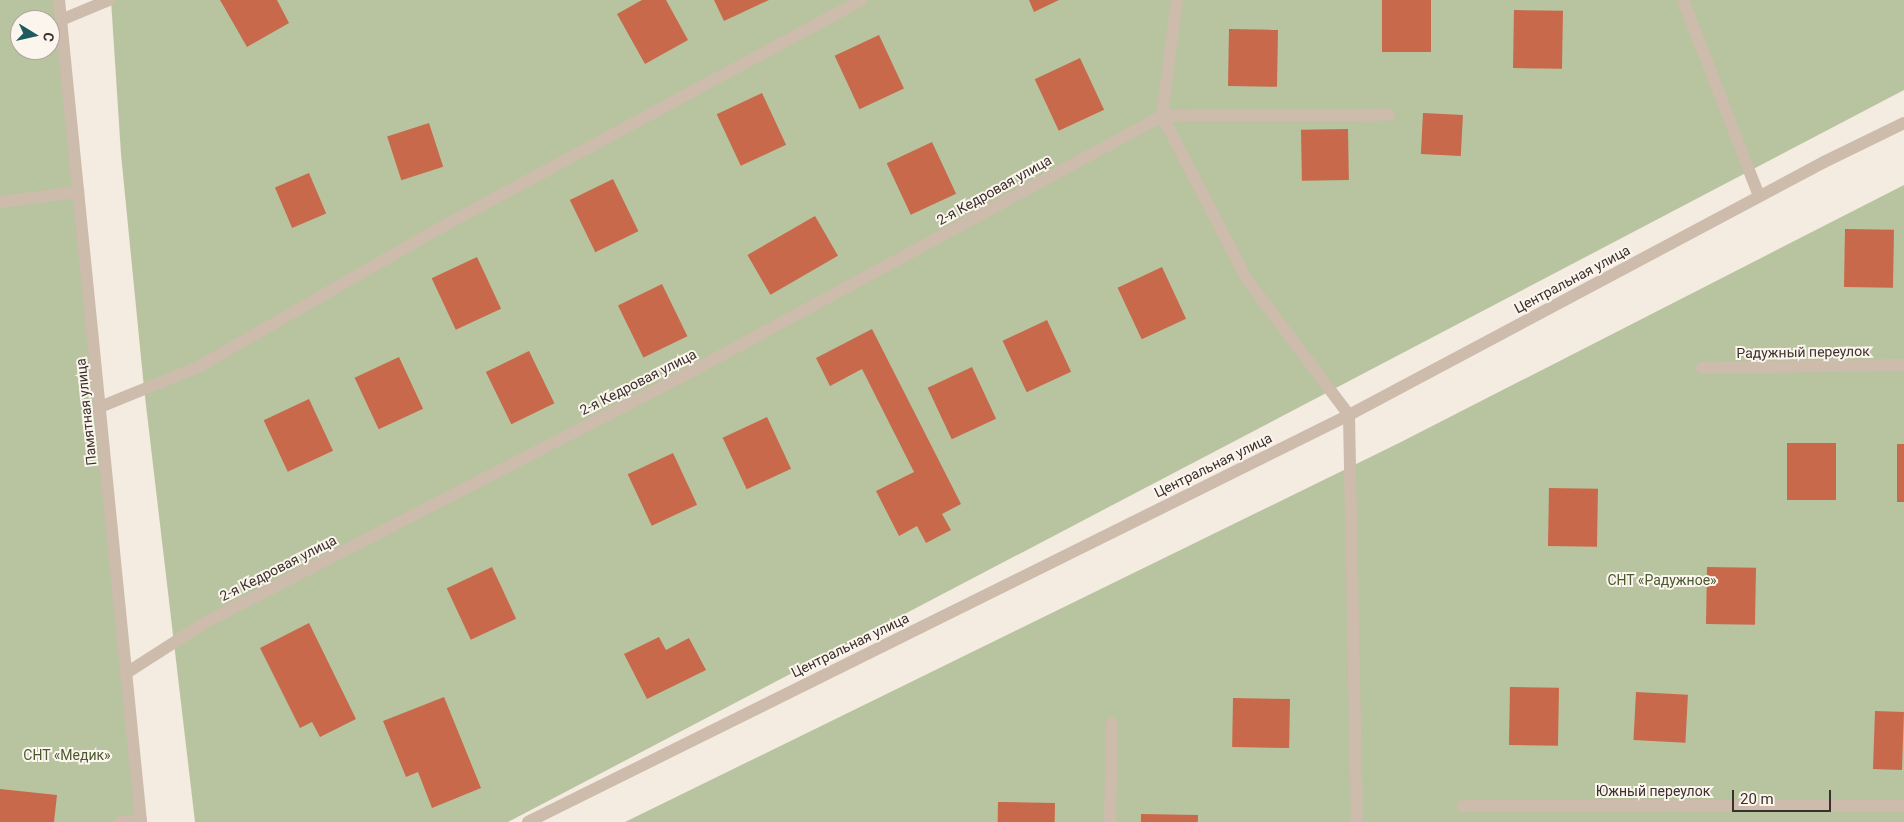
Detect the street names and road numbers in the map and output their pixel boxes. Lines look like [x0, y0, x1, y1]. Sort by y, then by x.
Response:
street label: 2-я Кедровая улица [934, 151, 1054, 229]
street label: Центральная улица [1511, 241, 1633, 317]
street label: Радужный переулок [1736, 342, 1870, 362]
street label: 2-я Кедровая улица [577, 345, 699, 419]
street label: Памятная улица [72, 358, 100, 466]
street label: Центральная улица [1151, 429, 1275, 501]
street label: 2-я Кедровая улица [217, 531, 339, 605]
street label: Центральная улица [788, 609, 912, 681]
street label: Южный переулок [1596, 783, 1710, 799]

